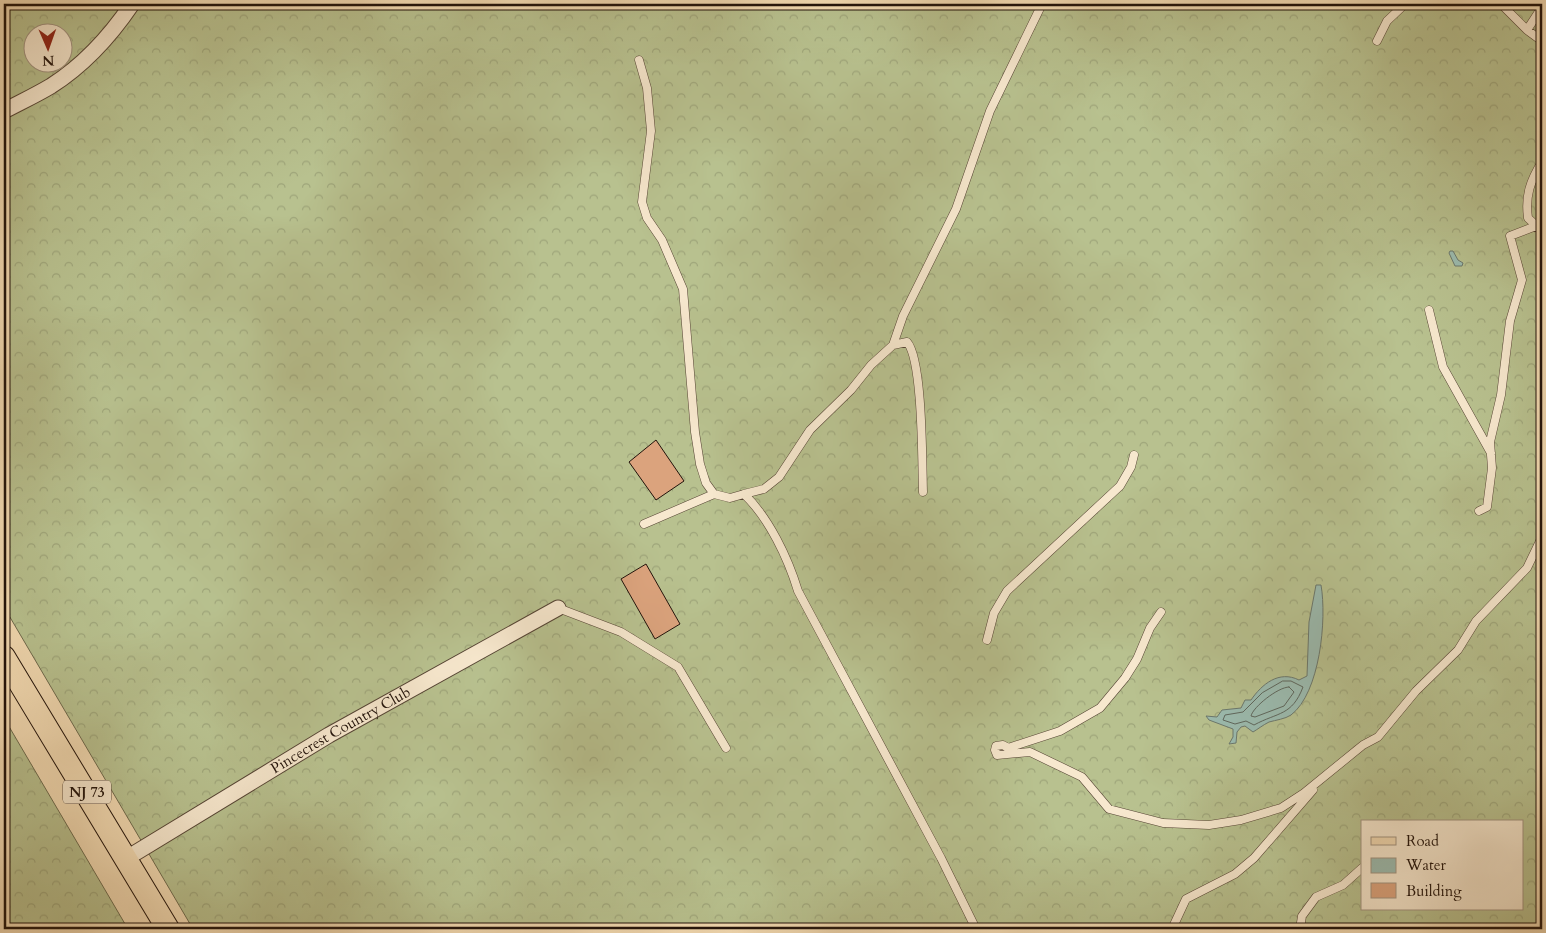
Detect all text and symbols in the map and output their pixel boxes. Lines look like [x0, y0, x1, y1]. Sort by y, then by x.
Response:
north arrow [22, 22, 72, 72]
text: N [42, 51, 55, 70]
street label: Pincecrest Country Club [267, 682, 414, 778]
road number: NJ 73 [63, 780, 111, 804]
legend [1361, 820, 1524, 910]
text: Road [1406, 831, 1439, 851]
text: Water [1405, 855, 1447, 875]
text: Building [1406, 881, 1462, 901]

